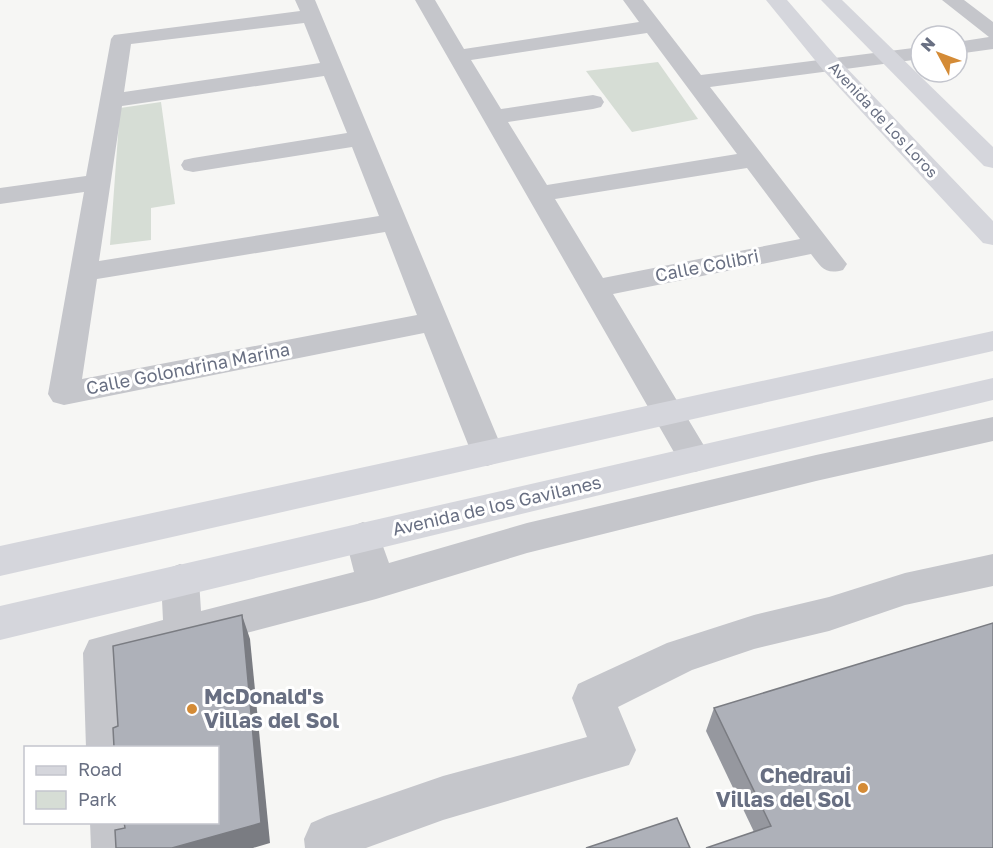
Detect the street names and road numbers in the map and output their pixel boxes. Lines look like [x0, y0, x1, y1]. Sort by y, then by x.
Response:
street label: Avenida de Los Loros [825, 58, 942, 181]
street label: Calle Colibri [653, 244, 761, 286]
street label: Calle Golondrina Marina [84, 337, 292, 399]
street label: Avenida de los Gavilanes [390, 470, 603, 540]

